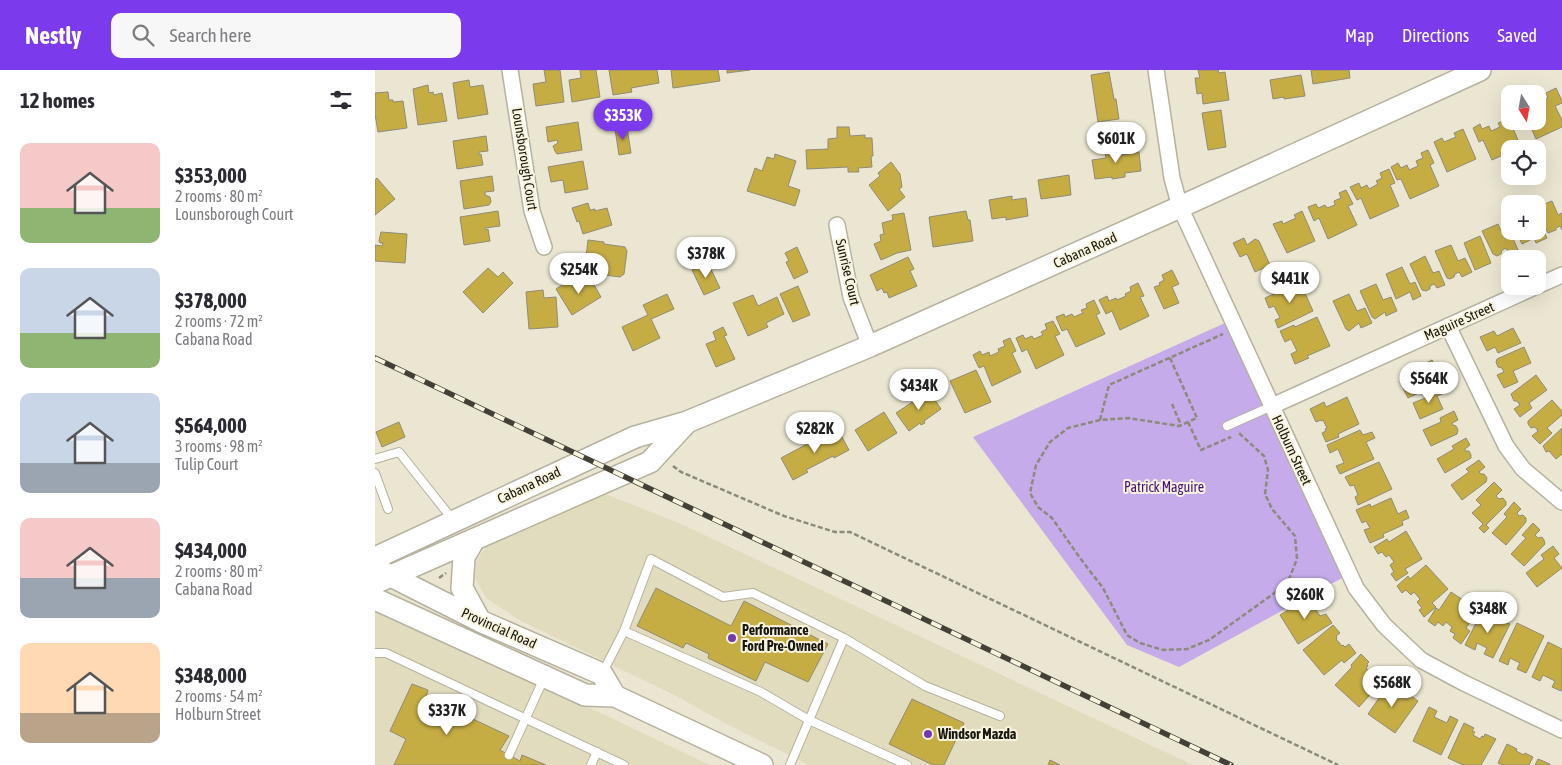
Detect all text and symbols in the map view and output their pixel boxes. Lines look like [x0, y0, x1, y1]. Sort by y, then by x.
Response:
search box [111, 13, 461, 58]
icon: search [129, 21, 157, 49]
text: Nestly [25, 22, 81, 49]
text: Search here [169, 24, 251, 46]
text: Map [1345, 25, 1374, 46]
text: Directions [1402, 25, 1469, 46]
text: Saved [1497, 25, 1537, 46]
north arrow [1501, 85, 1546, 130]
map controls [1501, 85, 1546, 295]
icon: filters [327, 86, 355, 114]
text: 12 homes [20, 88, 95, 112]
pin: $353K [588, 98, 658, 141]
text: $353K [604, 106, 642, 124]
street label: Lounsborough Court [509, 107, 541, 211]
pin: $601K [1081, 122, 1151, 164]
text: $601K [1097, 129, 1135, 147]
button: locate [1501, 140, 1546, 185]
icon: home [60, 163, 120, 223]
text: $353,000 [175, 163, 247, 187]
text: 2 rooms · 80 m² [175, 187, 263, 205]
button: + [1501, 195, 1546, 240]
text: Lounsborough Court [175, 205, 293, 223]
street label: Cabana Road [1051, 229, 1119, 271]
pin: $378K [671, 236, 741, 279]
street label: Sunrise Court [833, 237, 863, 307]
text: $378K [687, 244, 725, 262]
button: − [1501, 250, 1546, 295]
pin: $254K [544, 252, 614, 295]
text: $254K [560, 260, 598, 278]
pin: $441K [1255, 262, 1325, 304]
text: $441K [1271, 269, 1309, 287]
icon: home [60, 288, 120, 348]
text: $378,000 [175, 288, 247, 312]
street label: Maguire Street [1421, 298, 1497, 344]
text: 2 rooms · 72 m² [175, 312, 263, 330]
text: Cabana Road [175, 330, 253, 348]
pin: $564K [1394, 362, 1464, 404]
pin: $434K [884, 368, 954, 411]
text: $564K [1410, 369, 1448, 387]
text: $434K [900, 376, 938, 394]
pin: $282K [780, 412, 850, 454]
street label: Holburn Street [1269, 412, 1315, 488]
icon: home [60, 413, 120, 473]
text: $564,000 [175, 413, 247, 437]
text: $282K [796, 419, 834, 437]
text: 3 rooms · 98 m² [175, 437, 263, 455]
text: Tulip Court [175, 455, 238, 473]
street label: Cabana Road [495, 463, 563, 507]
park label: Patrick Maguire [1124, 479, 1204, 495]
icon: home [60, 538, 120, 598]
text: $434,000 [175, 538, 247, 562]
text: 2 rooms · 80 m² [175, 562, 263, 580]
pin: $260K [1270, 578, 1340, 620]
text: Cabana Road [175, 580, 253, 598]
text: $260K [1286, 585, 1324, 603]
pin: $348K [1453, 592, 1523, 634]
text: $348K [1469, 599, 1507, 617]
street label: Provincial Road [459, 604, 539, 652]
place label: Performance Ford Pre-Owned [742, 622, 824, 654]
marker: Performance Ford Pre-Owned [726, 632, 738, 644]
icon: home [60, 663, 120, 723]
text: $348,000 [175, 663, 247, 687]
pin: $568K [1357, 666, 1427, 708]
text: $568K [1373, 673, 1411, 691]
text: 2 rooms · 54 m² [175, 687, 263, 705]
pin: $337K [412, 694, 482, 736]
text: $337K [428, 701, 466, 719]
text: Holburn Street [175, 705, 261, 723]
place label: Windsor Mazda [937, 726, 1017, 742]
marker: Windsor Mazda [922, 728, 934, 740]

